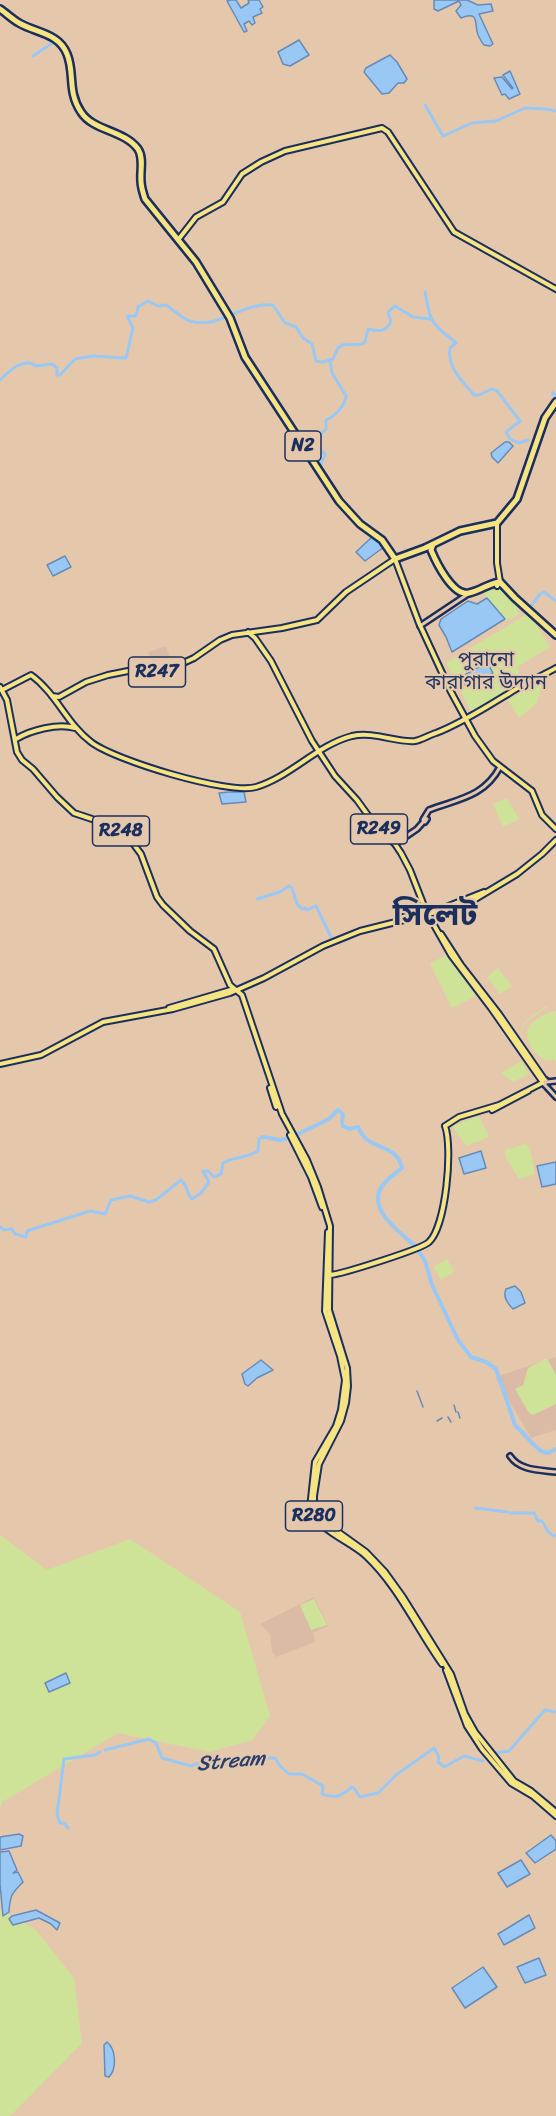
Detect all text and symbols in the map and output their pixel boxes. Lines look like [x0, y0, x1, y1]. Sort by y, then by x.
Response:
road number: N2 [285, 431, 321, 461]
park label: পুরানো কারাগার উদ্যান [425, 649, 547, 696]
road number: R247 [128, 657, 186, 687]
road number: R249 [350, 814, 407, 844]
road number: R248 [92, 816, 150, 846]
district label: সিলেট [393, 898, 477, 936]
road number: R280 [286, 1501, 342, 1531]
water label: Stream [196, 1746, 266, 1778]

